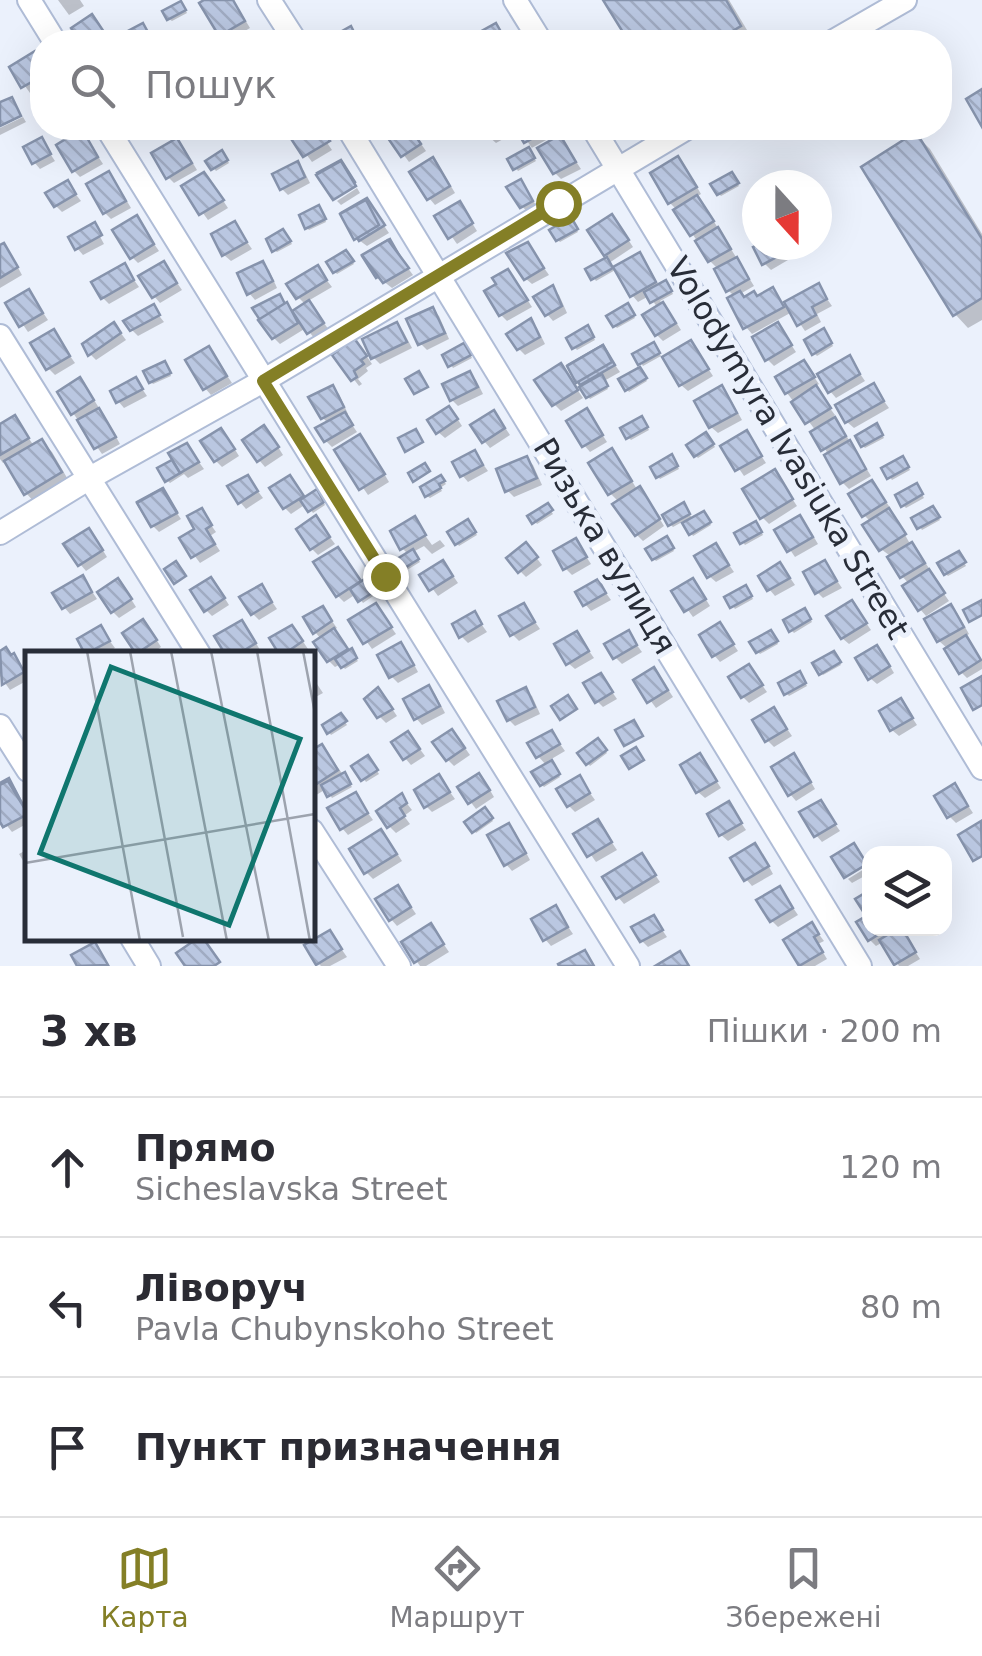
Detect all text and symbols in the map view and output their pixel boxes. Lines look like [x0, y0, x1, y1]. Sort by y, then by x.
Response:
search box [30, 30, 952, 140]
icon: search [65, 58, 120, 113]
text: Пошук [145, 63, 277, 107]
north arrow [742, 170, 832, 260]
route start [536, 181, 582, 227]
street label: Volodymyra Ivasiuka Street [659, 250, 917, 646]
street label: Ризька вулиця [526, 431, 684, 661]
route end [363, 554, 409, 600]
inset map [25, 651, 315, 941]
map controls [862, 846, 952, 936]
button: layers [862, 846, 952, 936]
text: 3 хв [40, 1007, 138, 1056]
text: Пішки · 200 m [707, 1012, 942, 1050]
text: Прямо [135, 1126, 276, 1170]
icon: ahead [40, 1140, 95, 1195]
text: 120 m [840, 1148, 942, 1186]
text: Sicheslavska Street [135, 1170, 448, 1208]
text: Ліворуч [135, 1266, 308, 1310]
icon: left [40, 1280, 95, 1335]
text: 80 m [860, 1288, 942, 1326]
text: Pavla Chubynskoho Street [135, 1310, 553, 1348]
icon: arrive [40, 1420, 95, 1475]
text: Пункт призначення [135, 1425, 562, 1469]
tab: Карта [100, 1541, 189, 1634]
tab: Маршрут [389, 1541, 525, 1634]
tab: Збережені [726, 1541, 882, 1634]

